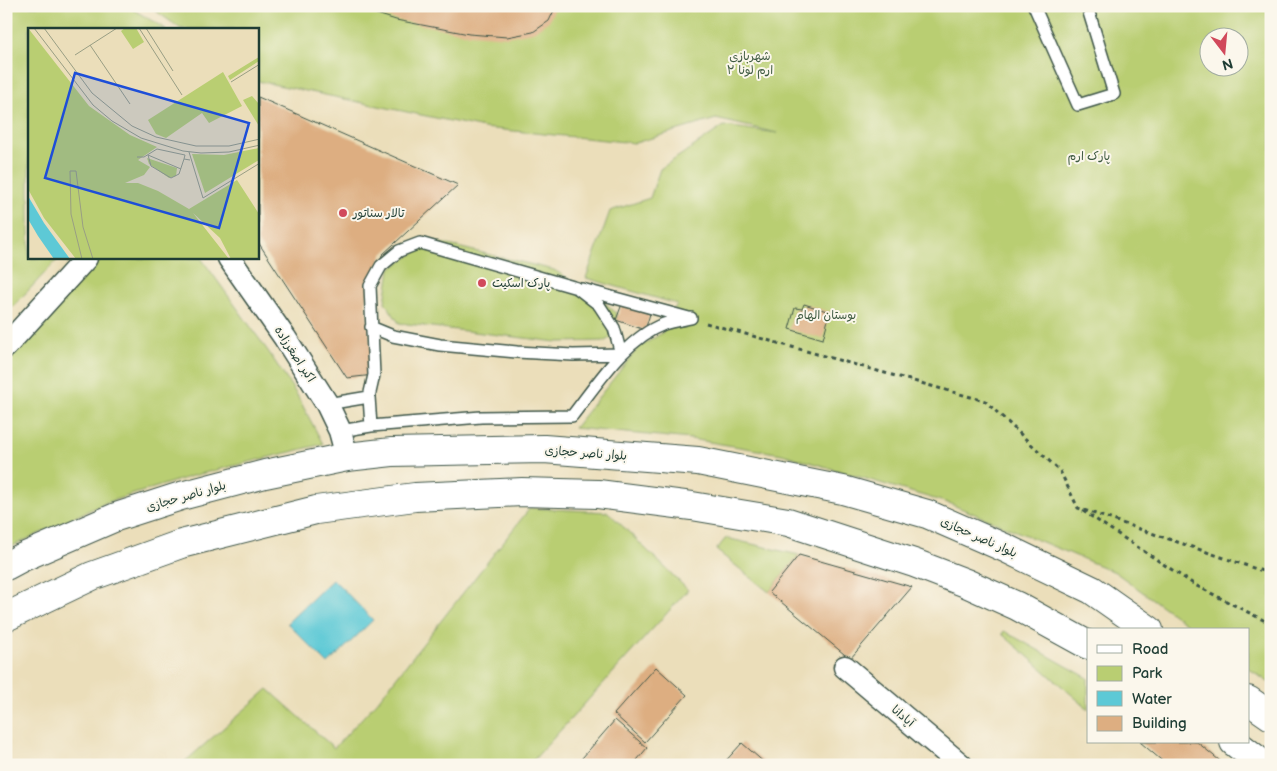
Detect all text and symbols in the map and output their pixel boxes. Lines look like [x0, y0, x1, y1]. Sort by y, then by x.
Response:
inset map [28, 28, 259, 259]
north arrow [1200, 28, 1250, 78]
park label: شهربازی ارم لونا ۲ [727, 49, 773, 79]
text: N [1220, 54, 1235, 74]
park label: پارک ارم [1068, 149, 1110, 165]
place label: تالار سناتور [352, 206, 405, 221]
marker: تالار سناتور [337, 207, 349, 219]
place label: پارک اسکیت [492, 276, 550, 291]
marker: پارک اسکیت [476, 277, 488, 289]
park label: بوستان الهام [796, 308, 856, 324]
street label: اکبر اصغرزاده [271, 323, 318, 385]
street label: بلوار ناصر حجازی [544, 443, 628, 464]
street label: بلوار ناصر حجازی [144, 478, 228, 515]
street label: بلوار ناصر حجازی [938, 514, 1019, 561]
legend [1087, 628, 1250, 744]
text: Road [1132, 640, 1168, 659]
text: Park [1132, 664, 1163, 683]
text: Water [1132, 690, 1172, 709]
street label: آپادانا [888, 702, 918, 731]
text: Building [1132, 714, 1187, 733]

